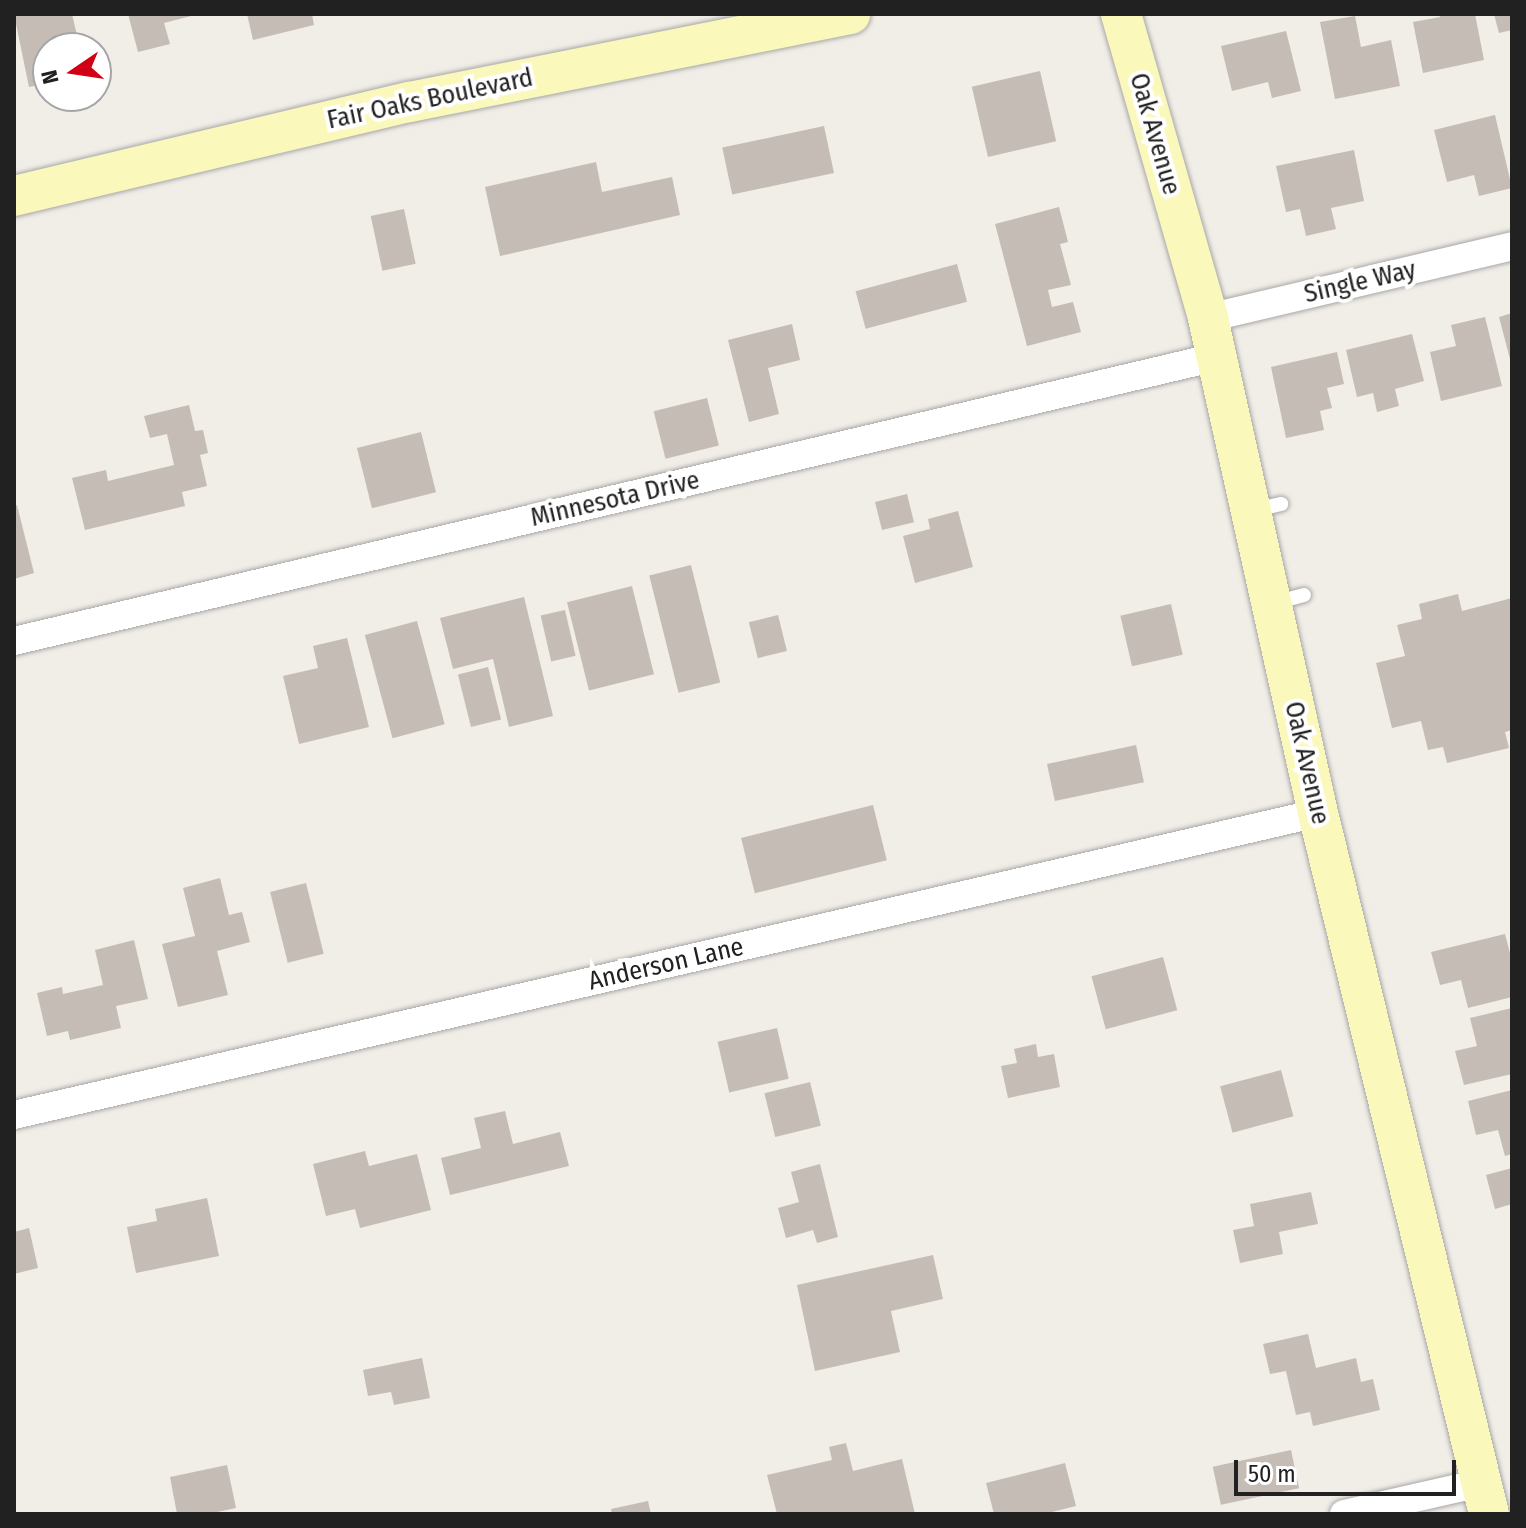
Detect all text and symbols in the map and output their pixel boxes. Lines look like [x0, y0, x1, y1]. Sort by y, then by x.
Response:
north arrow [32, 32, 112, 112]
street label: Fair Oaks Boulevard [324, 62, 536, 136]
text: N [35, 68, 65, 87]
street label: Oak Avenue [1123, 70, 1187, 198]
street label: Single Way [1301, 254, 1419, 310]
street label: Minnesota Drive [528, 464, 702, 534]
street label: Oak Avenue [1278, 699, 1336, 827]
street label: Anderson Lane [585, 931, 747, 997]
scale bar [1238, 1444, 1460, 1494]
text: 50 m [1248, 1460, 1296, 1488]

